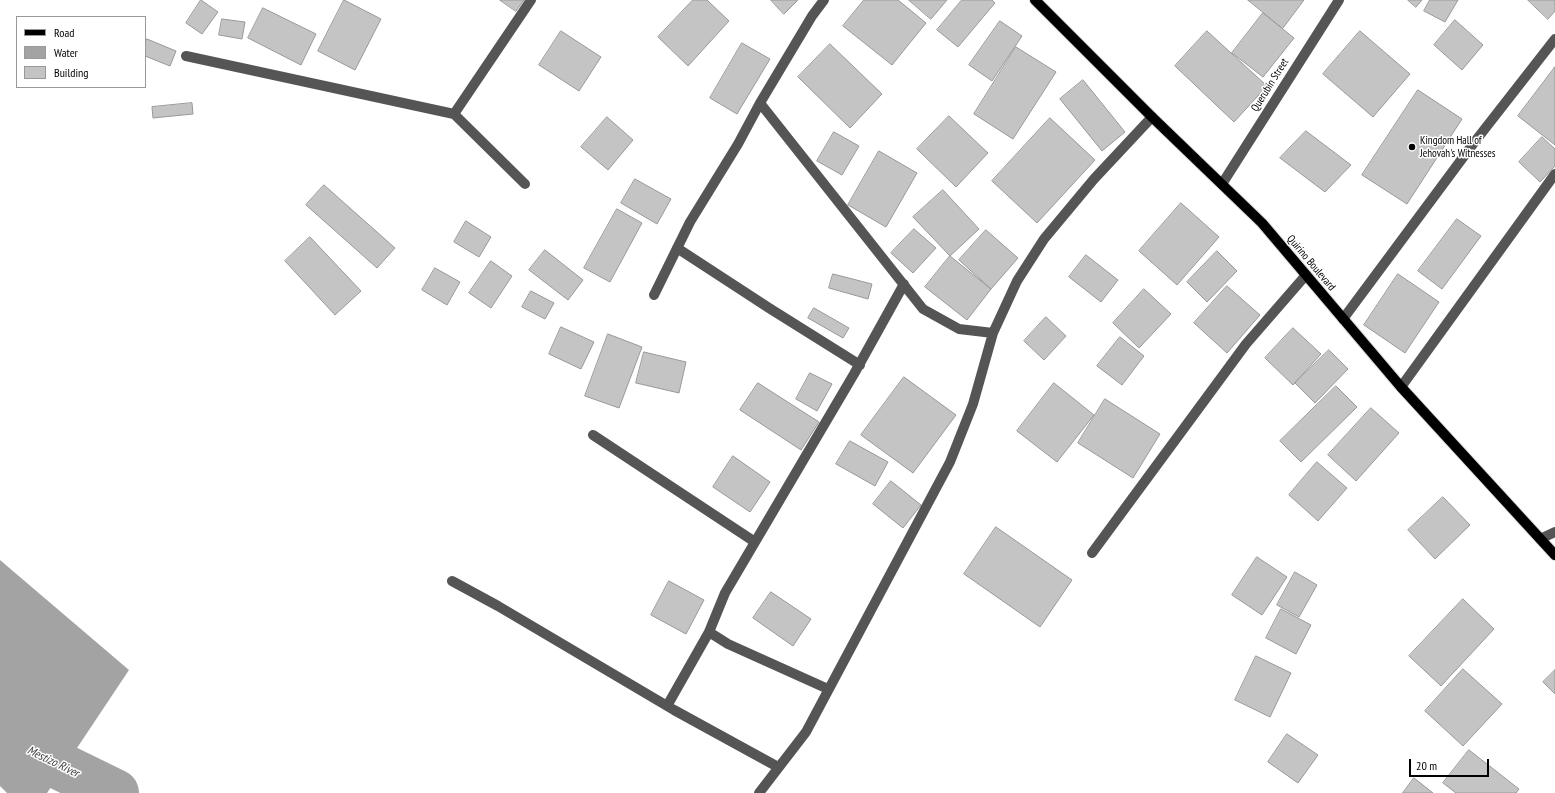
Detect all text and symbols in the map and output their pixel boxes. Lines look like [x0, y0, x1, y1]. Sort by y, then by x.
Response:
legend [16, 16, 146, 88]
text: Road [54, 25, 74, 40]
text: Water [54, 45, 78, 60]
street label: Querubin Street [1248, 56, 1292, 114]
text: Building [54, 65, 89, 80]
place label: Kingdom Hall of Jehovah's Witnesses [1420, 134, 1496, 160]
marker: Kingdom Hall of Jehovah's Witnesses [1407, 142, 1417, 152]
street label: Quirino Boulevard [1284, 232, 1338, 294]
water label: Mestizo River [25, 743, 81, 781]
scale bar [1411, 751, 1491, 777]
text: 20 m [1416, 758, 1437, 773]

